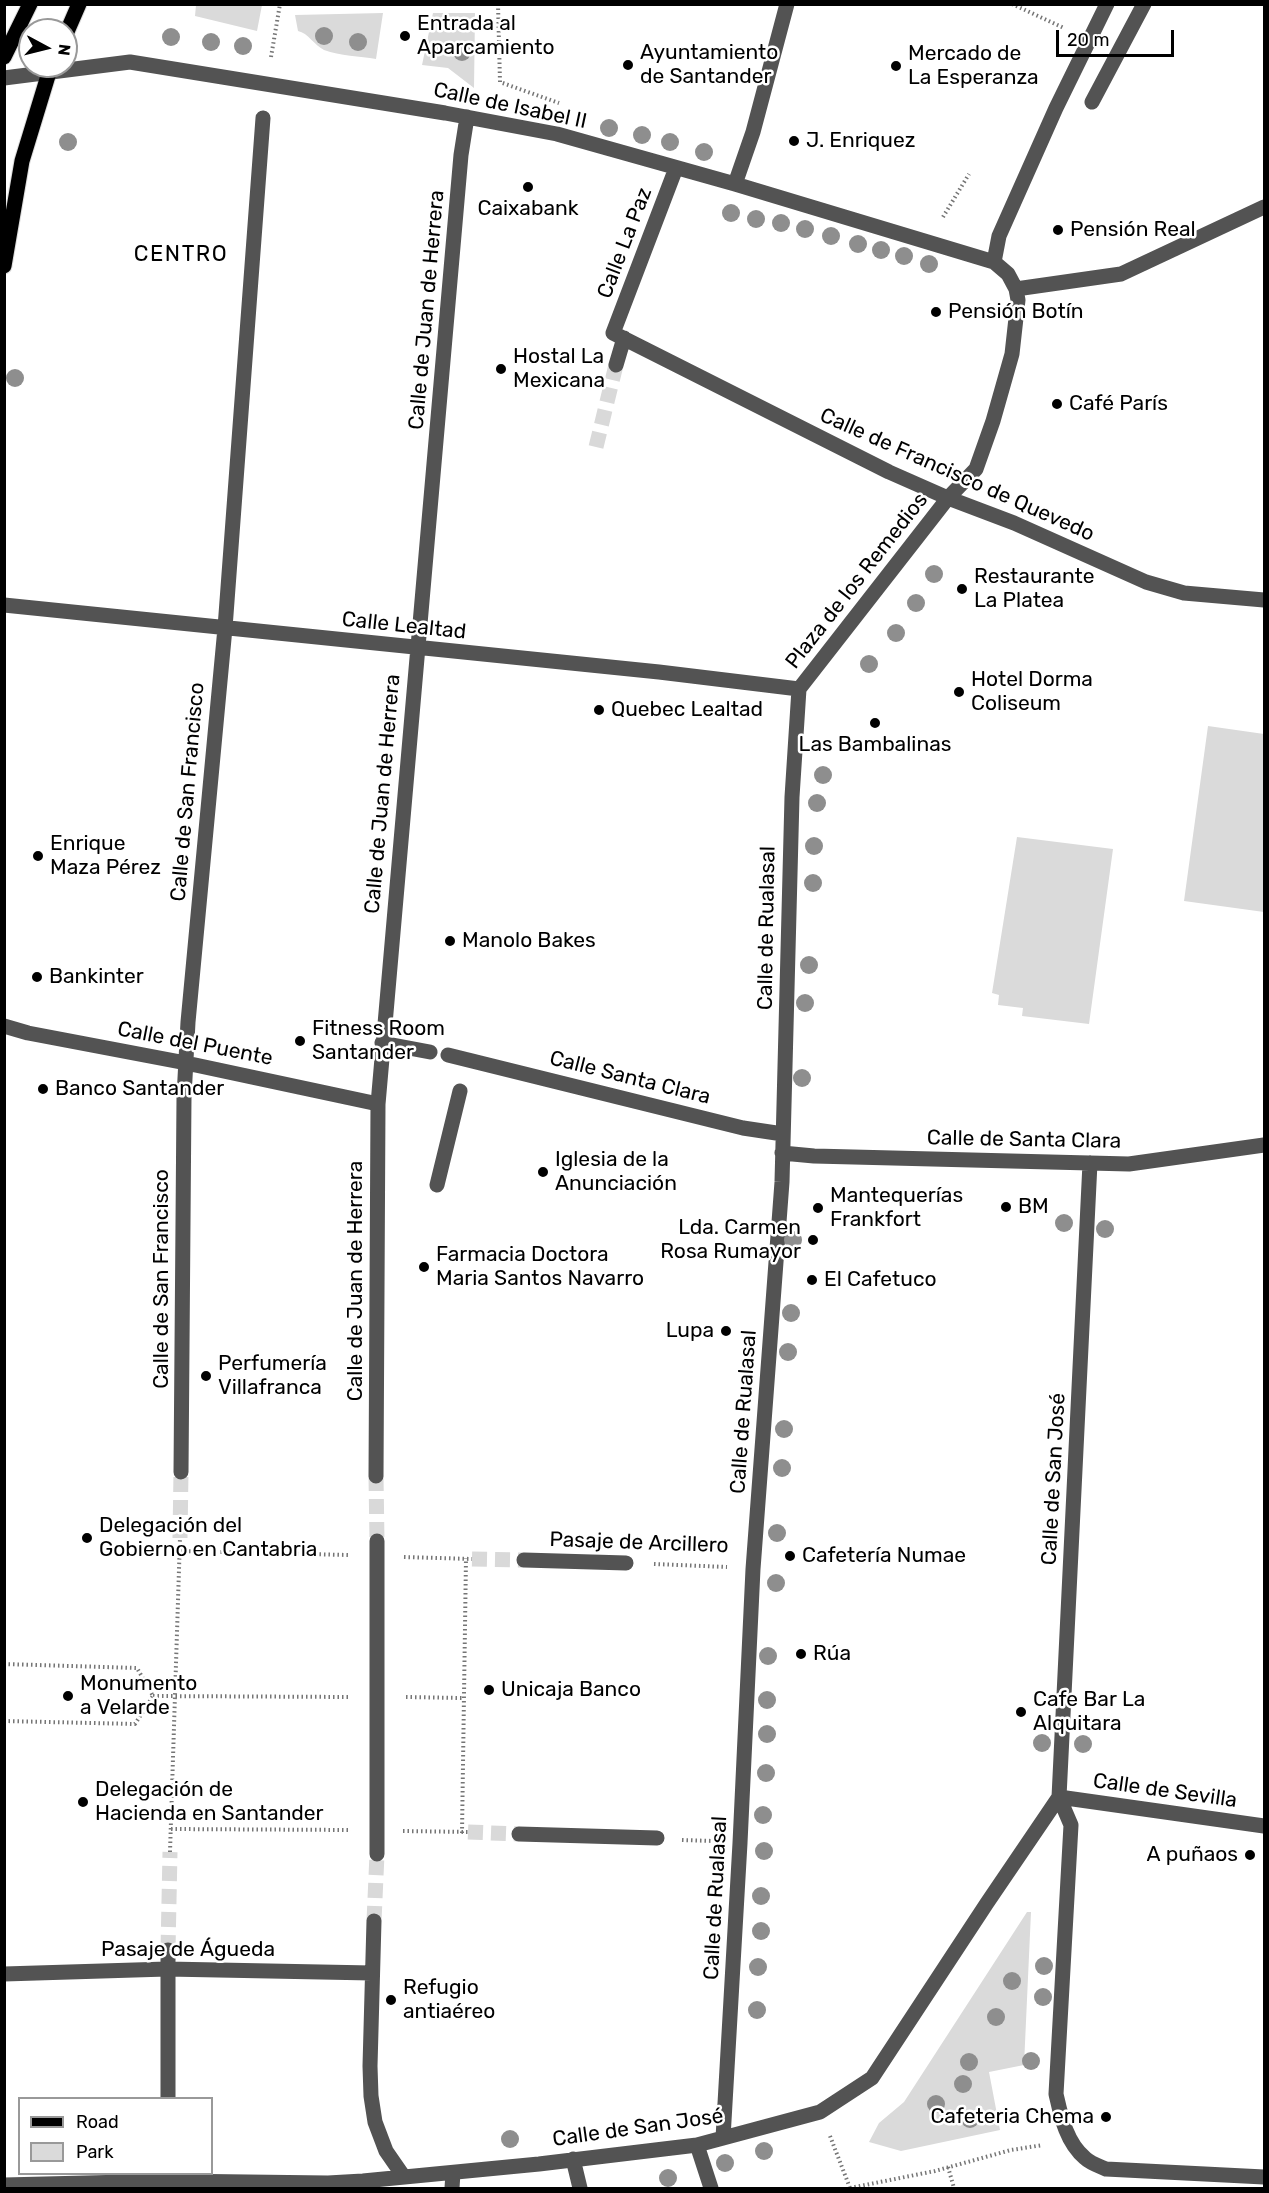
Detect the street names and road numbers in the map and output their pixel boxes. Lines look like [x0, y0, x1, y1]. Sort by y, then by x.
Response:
street label: Calle de Isabel II [431, 77, 589, 135]
street label: Calle La Paz [592, 184, 658, 302]
street label: Calle de Juan de Herrera [404, 189, 450, 431]
street label: Calle de Francisco de Quevedo [816, 403, 1098, 547]
street label: Plaza de los Remedios [781, 488, 933, 674]
street label: Calle Lealtad [341, 607, 467, 645]
street label: Calle de Juan de Herrera [360, 673, 406, 915]
street label: Calle de San Francisco [166, 681, 210, 903]
street label: Calle de Rualasal [753, 846, 781, 1010]
street label: Calle del Puente [115, 1017, 275, 1071]
street label: Calle Santa Clara [547, 1046, 713, 1110]
street label: Calle de Santa Clara [927, 1126, 1121, 1154]
street label: Calle de Juan de Herrera [343, 1161, 369, 1401]
street label: Calle de San Francisco [149, 1169, 175, 1389]
street label: Calle de Rualasal [726, 1329, 762, 1495]
street label: Calle de San José [1037, 1392, 1071, 1566]
street label: Pasaje de Arcillero [549, 1527, 729, 1559]
street label: Calle de Sevilla [1091, 1768, 1239, 1814]
street label: Calle de Rualasal [699, 1815, 733, 1981]
street label: Pasaje de Águeda [101, 1937, 275, 1963]
street label: Calle de San José [551, 2104, 725, 2152]

